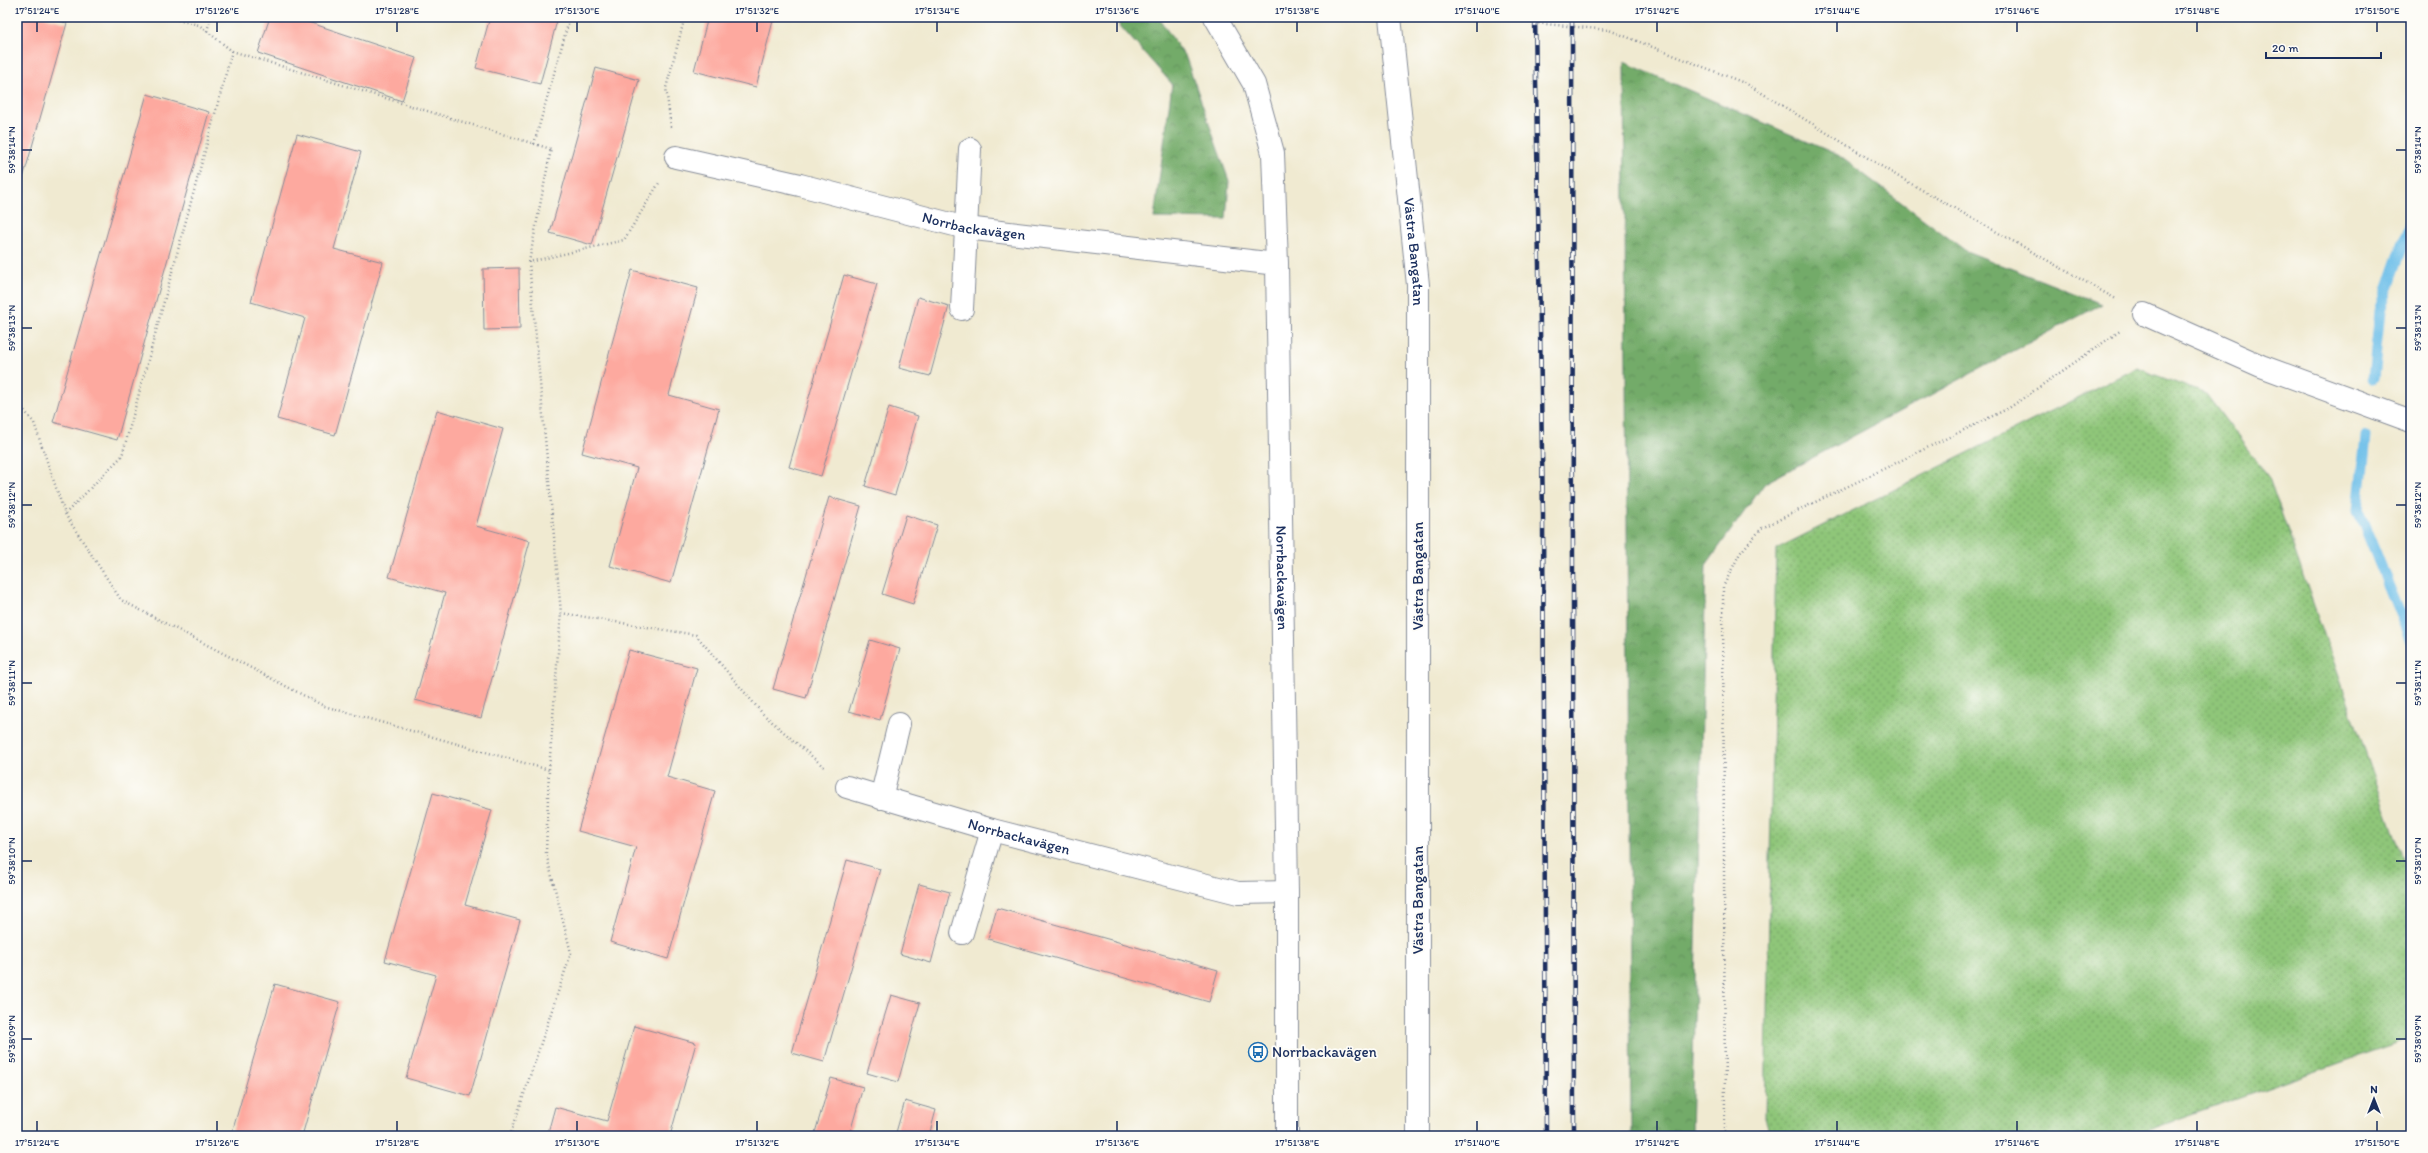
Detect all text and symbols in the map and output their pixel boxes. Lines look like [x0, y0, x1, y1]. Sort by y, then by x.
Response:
text: 17°51'24"E [15, 4, 60, 17]
text: 17°51'26"E [195, 4, 239, 17]
text: 17°51'28"E [375, 4, 420, 17]
text: 17°51'30"E [554, 4, 600, 17]
text: 17°51'32"E [735, 4, 780, 17]
text: 17°51'34"E [915, 4, 960, 17]
text: 17°51'36"E [1095, 4, 1140, 17]
text: 17°51'38"E [1275, 4, 1320, 17]
text: 17°51'40"E [1454, 4, 1500, 17]
text: 17°51'42"E [1635, 4, 1680, 17]
text: 17°51'44"E [1814, 4, 1860, 17]
text: 17°51'46"E [1995, 4, 2040, 17]
text: 17°51'48"E [2175, 4, 2220, 17]
text: 17°51'50"E [2355, 4, 2400, 17]
scale bar [2266, 34, 2381, 60]
text: 20 m [2272, 41, 2299, 55]
text: 59°38'14"N [5, 126, 18, 174]
text: 59°38'14"N [2411, 126, 2424, 174]
street label: Västra Bangatan [1400, 197, 1427, 306]
street label: Norrbackavägen [920, 208, 1026, 244]
text: 59°38'13"N [5, 304, 18, 351]
text: 59°38'13"N [2411, 304, 2424, 351]
text: 59°38'12"N [5, 481, 18, 528]
text: 59°38'12"N [2411, 481, 2424, 528]
street label: Västra Bangatan [1409, 521, 1427, 630]
street label: Norrbackavägen [1272, 525, 1292, 630]
text: 59°38'11"N [5, 660, 18, 706]
text: 59°38'11"N [2411, 660, 2424, 706]
street label: Norrbackavägen [966, 814, 1072, 859]
text: 59°38'10"N [5, 837, 18, 885]
text: 59°38'10"N [2411, 837, 2424, 885]
street label: Västra Bangatan [1409, 845, 1427, 954]
text: 59°38'09"N [5, 1015, 18, 1063]
text: 59°38'09"N [2411, 1015, 2424, 1063]
bus stop icon: Norrbackavägen [1247, 1041, 1269, 1063]
place label: Norrbackavägen [1272, 1043, 1377, 1061]
north arrow [2354, 1079, 2394, 1119]
text: N [2370, 1083, 2378, 1096]
text: 17°51'24"E [15, 1136, 60, 1149]
text: 17°51'26"E [195, 1136, 239, 1149]
text: 17°51'28"E [375, 1136, 420, 1149]
text: 17°51'30"E [554, 1136, 600, 1149]
text: 17°51'32"E [735, 1136, 780, 1149]
text: 17°51'34"E [915, 1136, 960, 1149]
text: 17°51'36"E [1095, 1136, 1140, 1149]
text: 17°51'38"E [1275, 1136, 1320, 1149]
text: 17°51'40"E [1454, 1136, 1500, 1149]
text: 17°51'42"E [1635, 1136, 1680, 1149]
text: 17°51'44"E [1814, 1136, 1860, 1149]
text: 17°51'46"E [1995, 1136, 2040, 1149]
text: 17°51'48"E [2175, 1136, 2220, 1149]
text: 17°51'50"E [2355, 1136, 2400, 1149]

